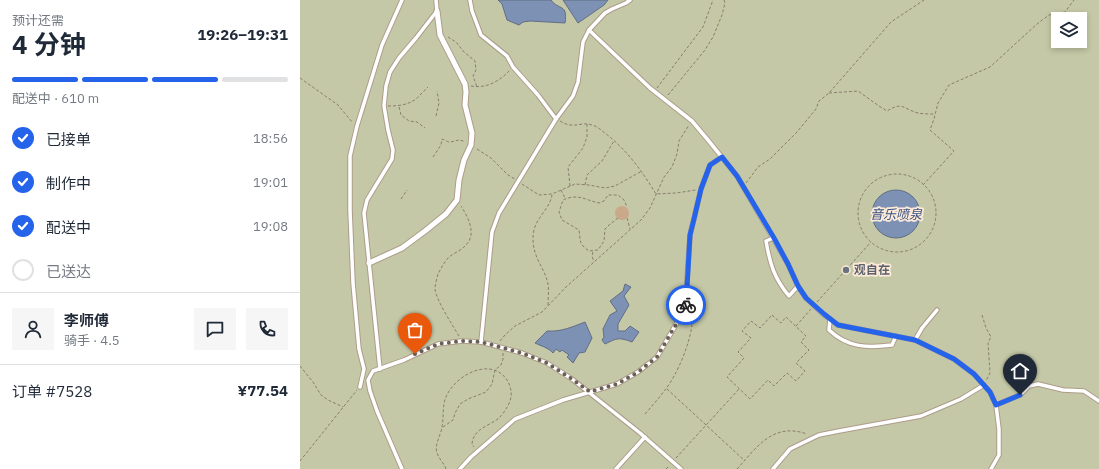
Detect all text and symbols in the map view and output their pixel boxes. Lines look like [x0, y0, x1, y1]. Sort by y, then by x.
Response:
text: 预计还需 [12, 12, 64, 29]
map controls [1051, 12, 1087, 48]
button: layers [1051, 12, 1087, 48]
text: 19:26–19:31 [197, 25, 288, 44]
text: 4 分钟 [12, 27, 86, 61]
text: 配送中 · 610 m [12, 90, 99, 107]
icon: check [12, 127, 34, 149]
text: 已接单 [46, 130, 91, 149]
text: 18:56 [253, 130, 288, 147]
icon: check [12, 171, 34, 193]
text: 制作中 [46, 174, 91, 193]
text: 19:01 [253, 174, 288, 191]
water label: 音乐喷泉 [870, 206, 923, 223]
icon: check [12, 215, 34, 237]
text: 配送中 [46, 218, 91, 237]
text: 19:08 [253, 218, 288, 235]
text: 已送达 [46, 262, 91, 281]
place label: 观自在 [854, 262, 890, 277]
marker: 观自在 [841, 265, 851, 275]
courier [666, 285, 706, 325]
icon: bike [675, 294, 697, 316]
button: person [12, 308, 54, 350]
button: chat [194, 308, 236, 350]
button: phone [246, 308, 288, 350]
text: 李师傅 [64, 311, 109, 330]
pin [398, 313, 432, 354]
icon: bag [404, 319, 426, 341]
text: 骑手 · 4.5 [64, 332, 120, 349]
pin [1003, 354, 1037, 395]
icon: home [1009, 360, 1031, 382]
text: ¥77.54 [238, 381, 288, 400]
text: 订单 #7528 [12, 382, 92, 401]

